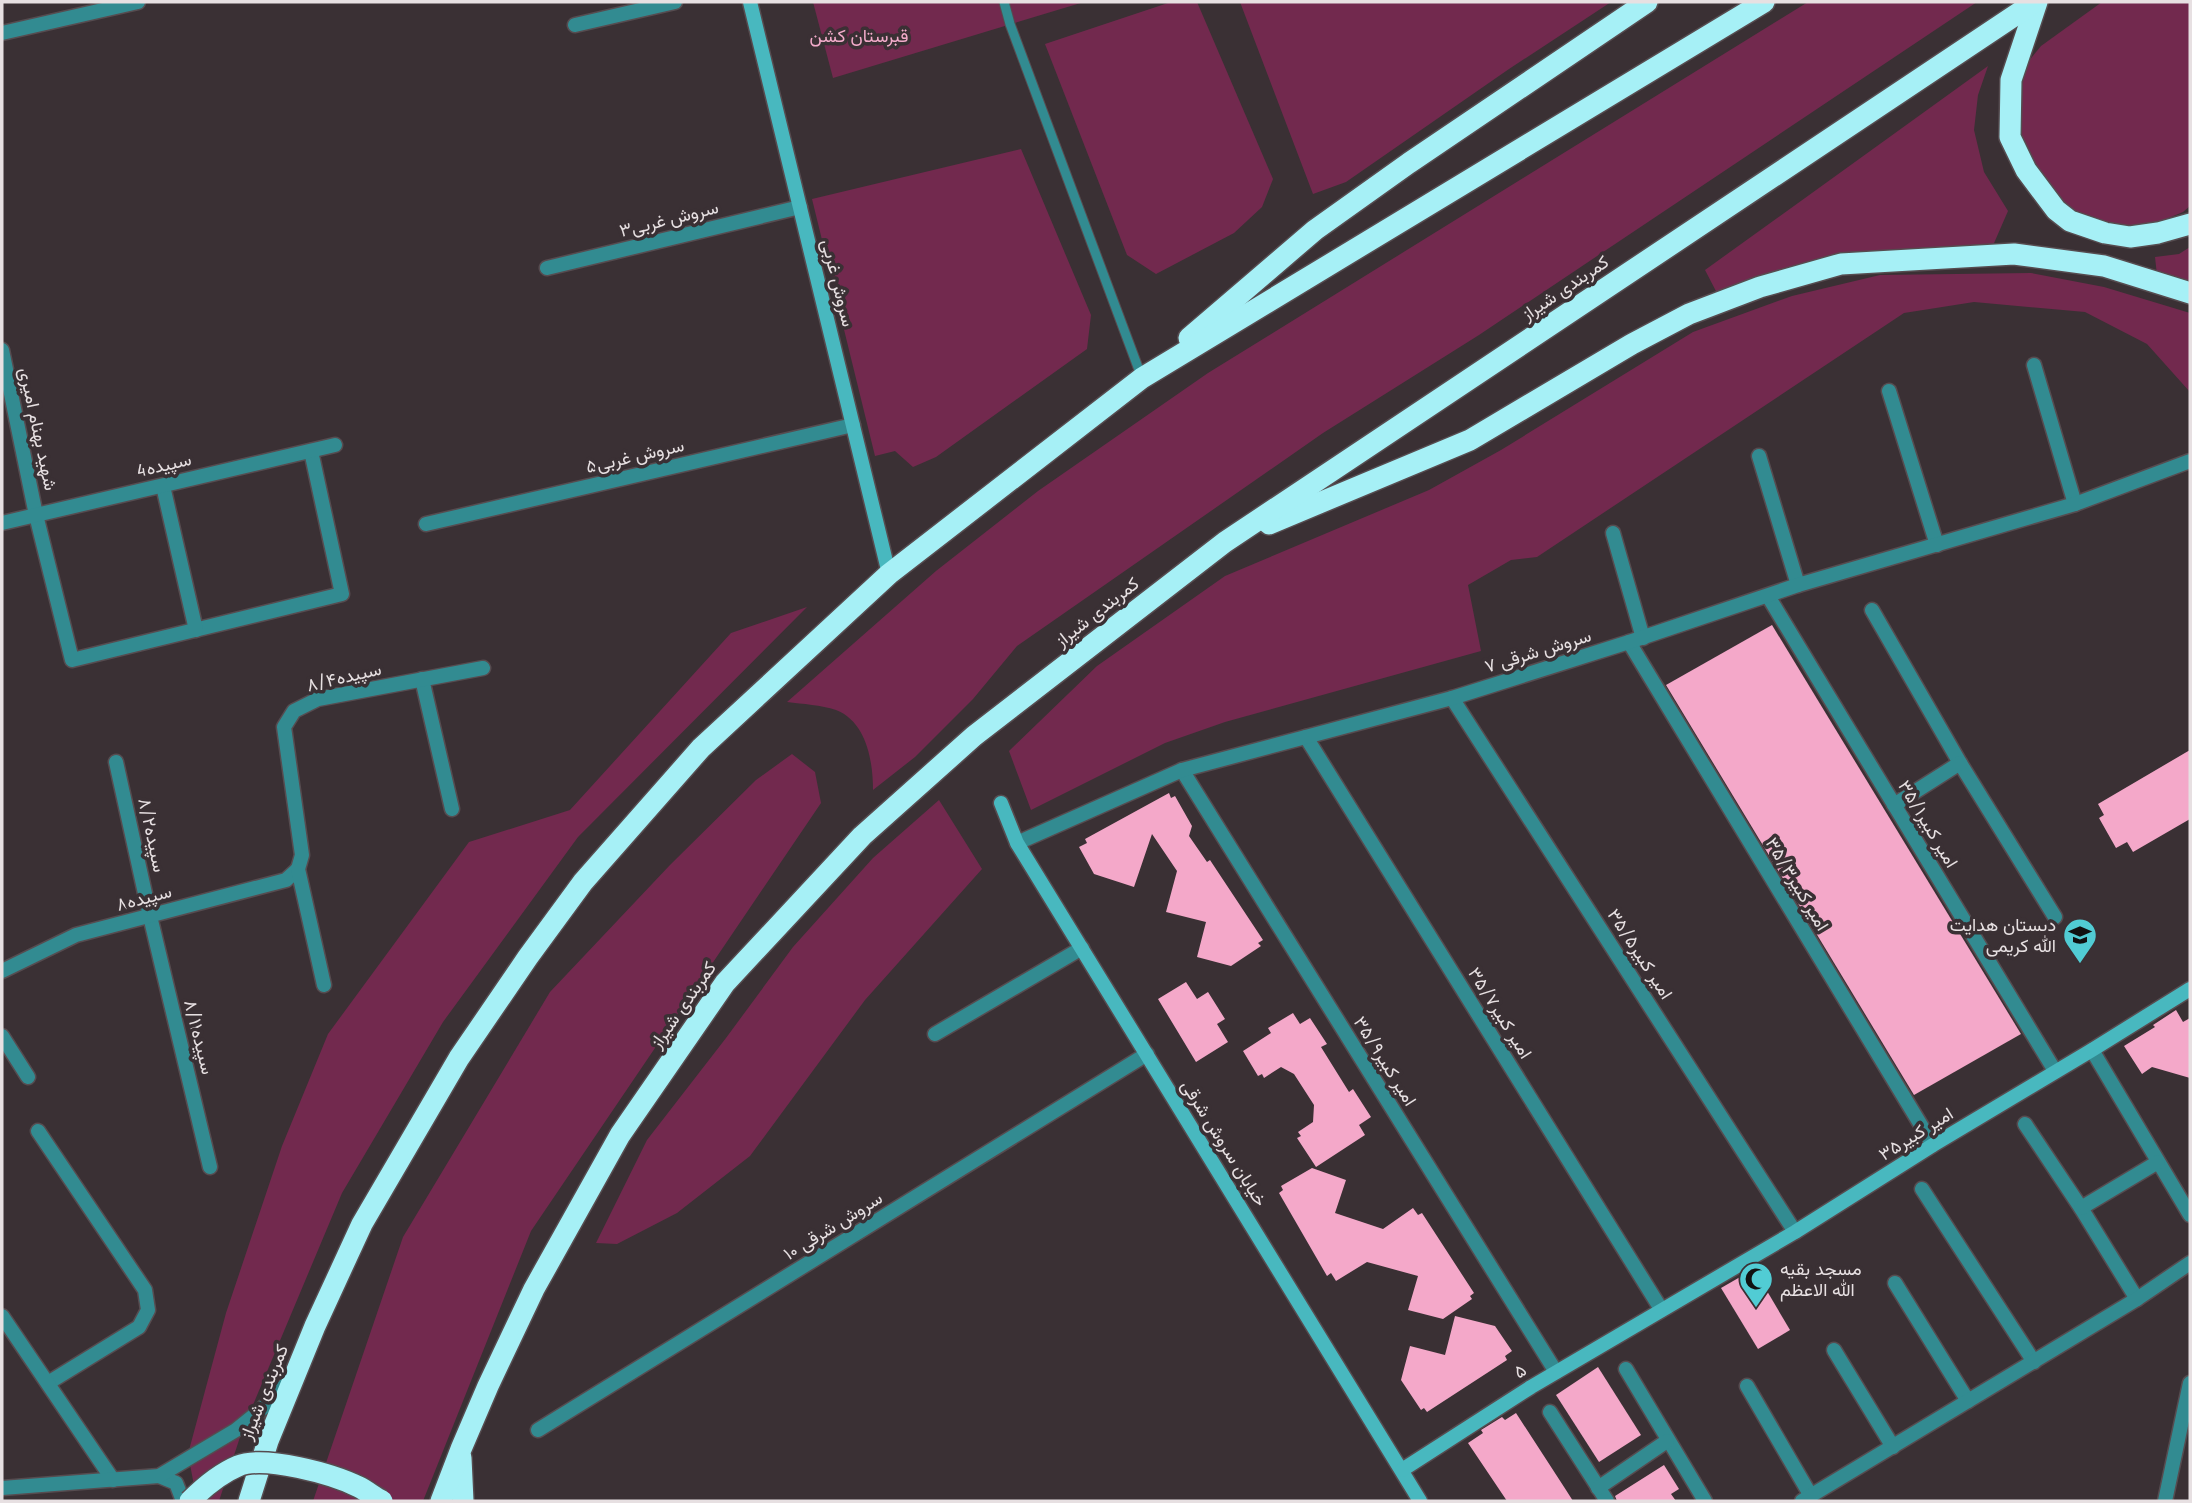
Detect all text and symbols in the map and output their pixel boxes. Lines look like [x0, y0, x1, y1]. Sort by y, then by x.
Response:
park label: قبرستان کشن [810, 25, 908, 47]
street label: سروش غربی۳ [617, 196, 721, 242]
street label: سروش غربی [817, 237, 859, 329]
street label: کمربندی شیراز [1516, 251, 1613, 326]
street label: شهید بهنام امیری [13, 366, 62, 493]
street label: سروش غربی۵ [584, 434, 686, 478]
street label: 4سپیده [135, 448, 194, 483]
street label: کمربندی شیراز [1050, 572, 1143, 652]
street label: سروش شرقی ۷ [1482, 624, 1594, 678]
street label: سپیده۸/۴ [304, 658, 384, 697]
street label: امیر کبیر۳۵/۱ [1893, 776, 1963, 872]
street label: سپیده۸/۲ [132, 796, 171, 874]
street label: امیر کبیر۳۵/۳ [1761, 833, 1833, 935]
street label: سپیده۸ [114, 880, 174, 917]
street label: امیر کبیر۳۵/۵ [1603, 905, 1677, 1003]
place label: دبستان هدایت الله کریمی [1950, 914, 2056, 957]
school or university icon: دبستان هدایت الله کریمی [2061, 916, 2099, 965]
street label: کمربندی شیراز [645, 957, 721, 1053]
street label: امیر کبیر۳۵/۷ [1463, 963, 1537, 1063]
street label: سپیده۸/۱۱ [178, 997, 219, 1077]
street label: امیر کبیر۳۵/۹ [1349, 1012, 1421, 1110]
street label: خیابان سروش شرقی [1176, 1076, 1272, 1210]
street label: امیر کبیر۳۵ [1875, 1103, 1957, 1165]
street label: سروش شرقی ۱۰ [780, 1187, 886, 1265]
place label: مسجد بقیه الله الاعظم [1780, 1258, 1862, 1302]
mosque icon: مسجد بقیه الله الاعظم [1737, 1260, 1775, 1309]
street label: کمربندی شیراز [235, 1341, 293, 1444]
street label: ۵ [1510, 1359, 1530, 1383]

